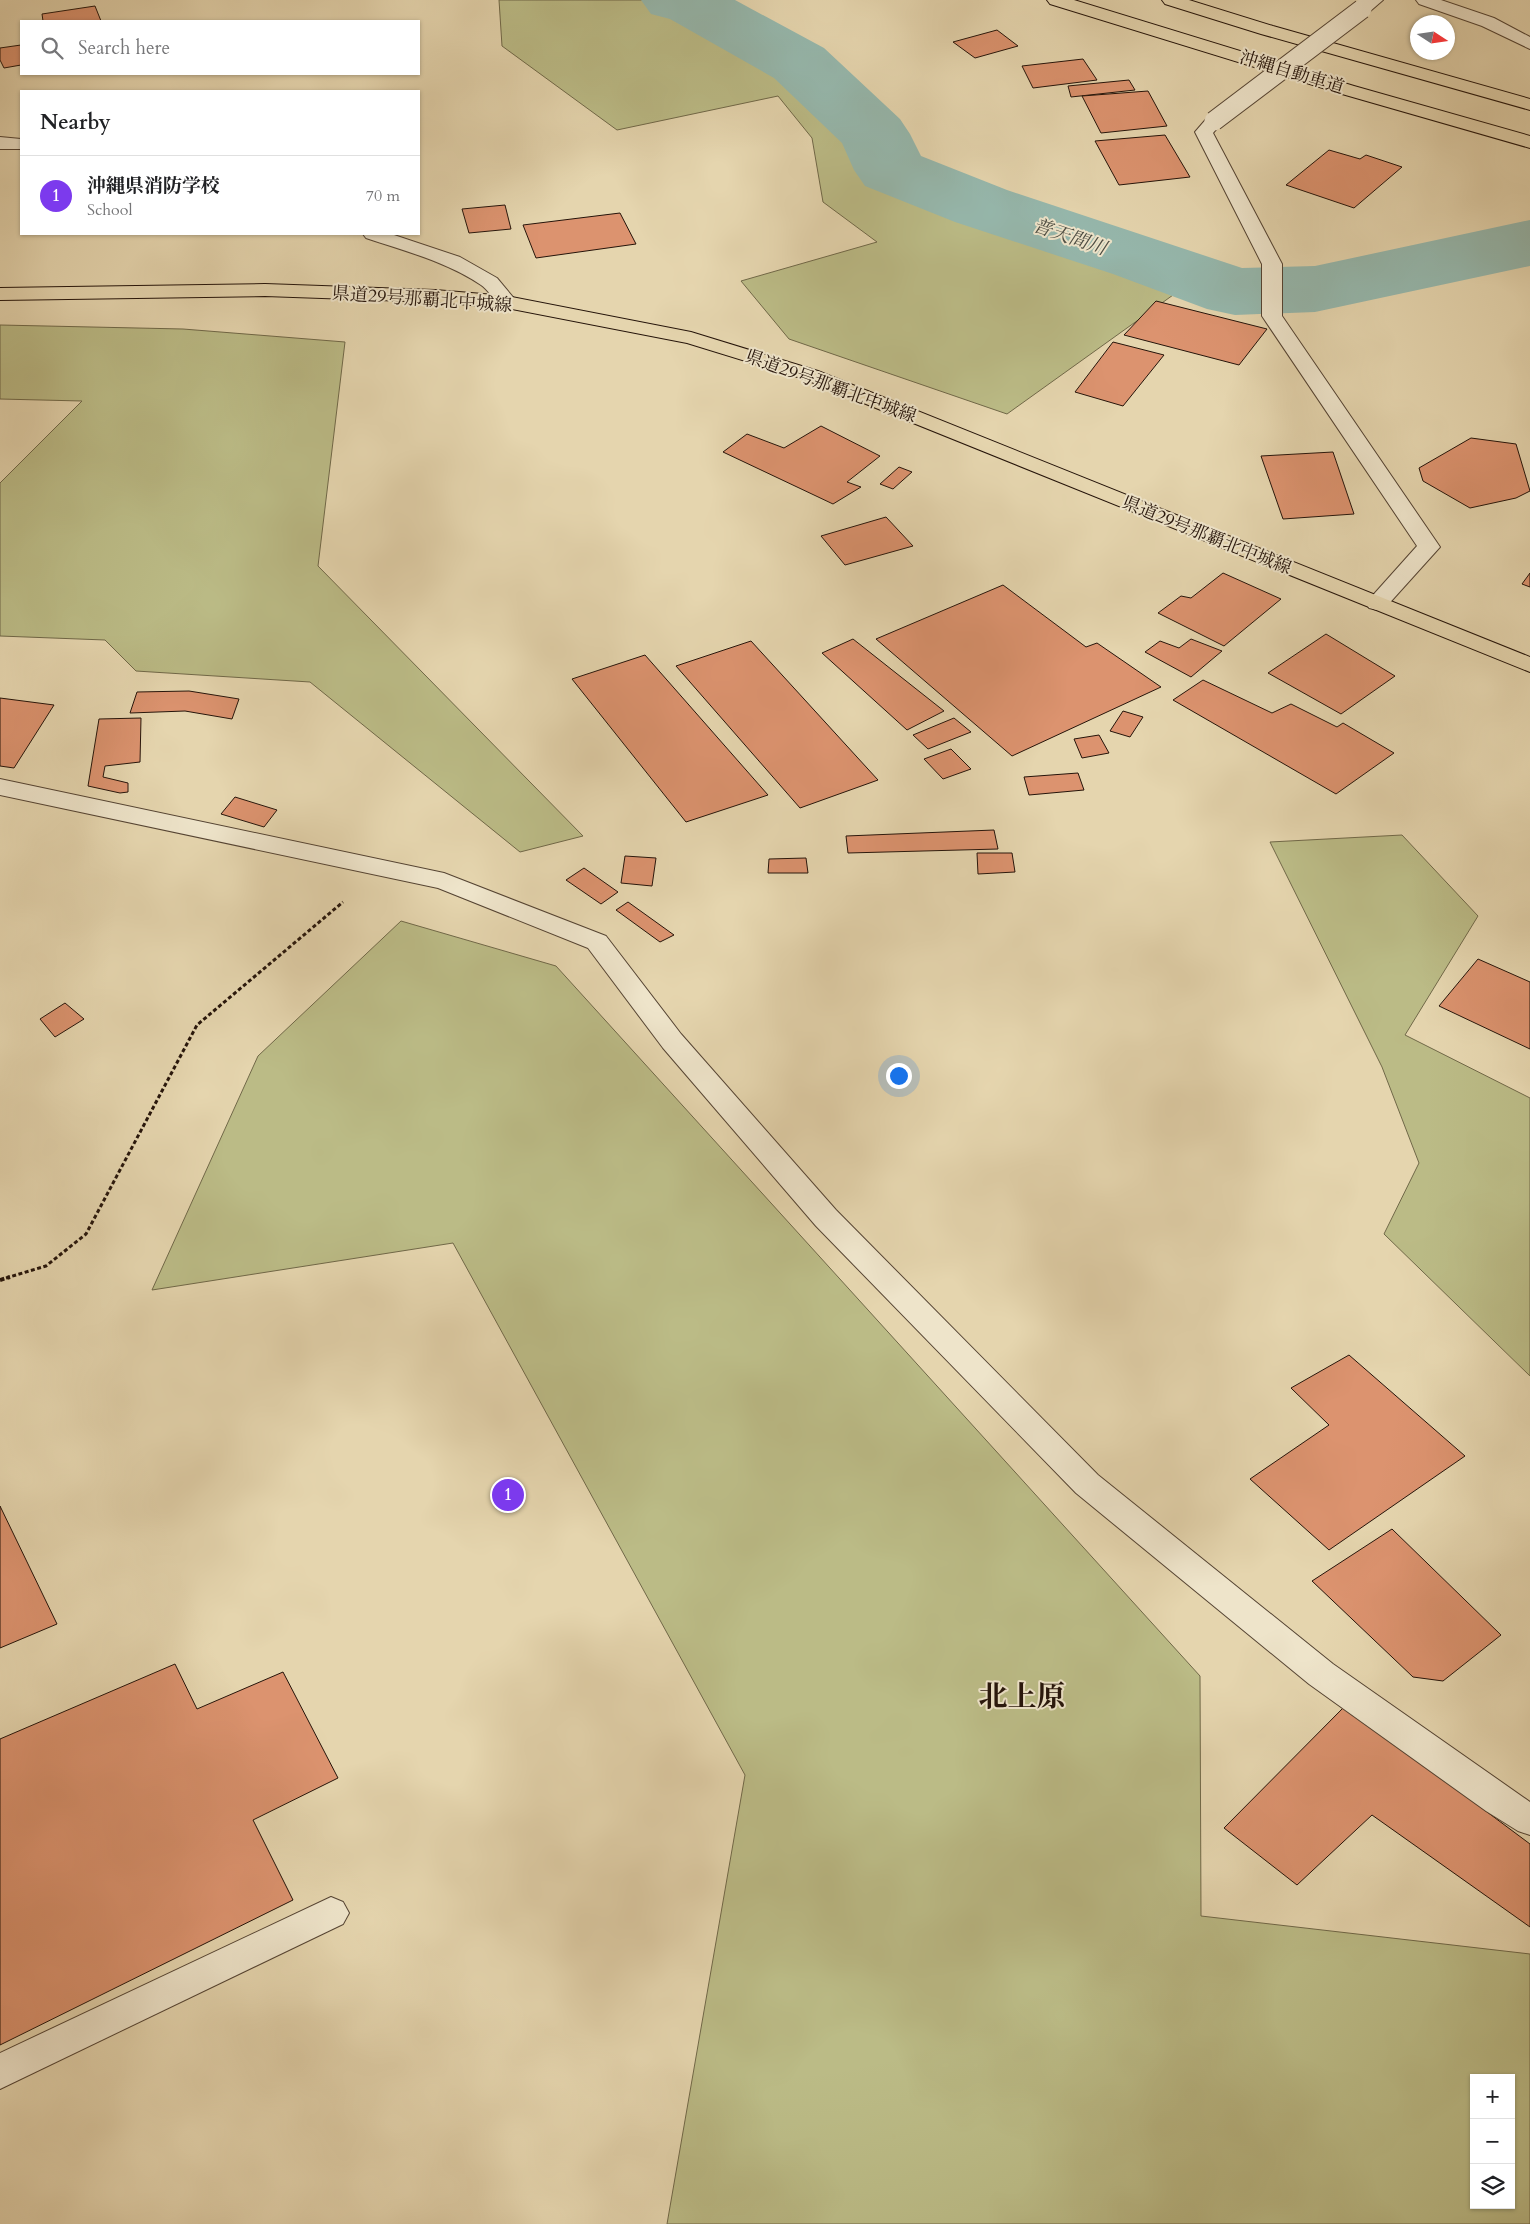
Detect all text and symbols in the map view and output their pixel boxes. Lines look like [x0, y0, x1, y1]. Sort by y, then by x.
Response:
north arrow [1410, 15, 1455, 60]
search box [20, 20, 420, 75]
icon: search [38, 34, 66, 62]
text: Search here [78, 35, 170, 61]
street label: 沖縄自動車道 [1237, 45, 1347, 100]
text: Nearby [40, 108, 111, 137]
text: 沖縄県消防学校 [87, 173, 220, 199]
text: 1 [52, 185, 60, 207]
text: 70 m [366, 185, 400, 207]
text: School [87, 199, 132, 221]
water label: 普天間川 [1030, 212, 1112, 262]
street label: 県道29号那覇北中城線 [331, 281, 513, 318]
street label: 県道29号那覇北中城線 [742, 344, 920, 429]
street label: 県道29号那覇北中城線 [1118, 490, 1295, 581]
your location [886, 1063, 912, 1089]
pin: 1 [492, 1476, 524, 1514]
district label: 北上原 [978, 1677, 1066, 1717]
map controls [1470, 2074, 1515, 2209]
button: + [1470, 2074, 1515, 2119]
button: − [1470, 2119, 1515, 2164]
button: layers [1470, 2164, 1515, 2209]

